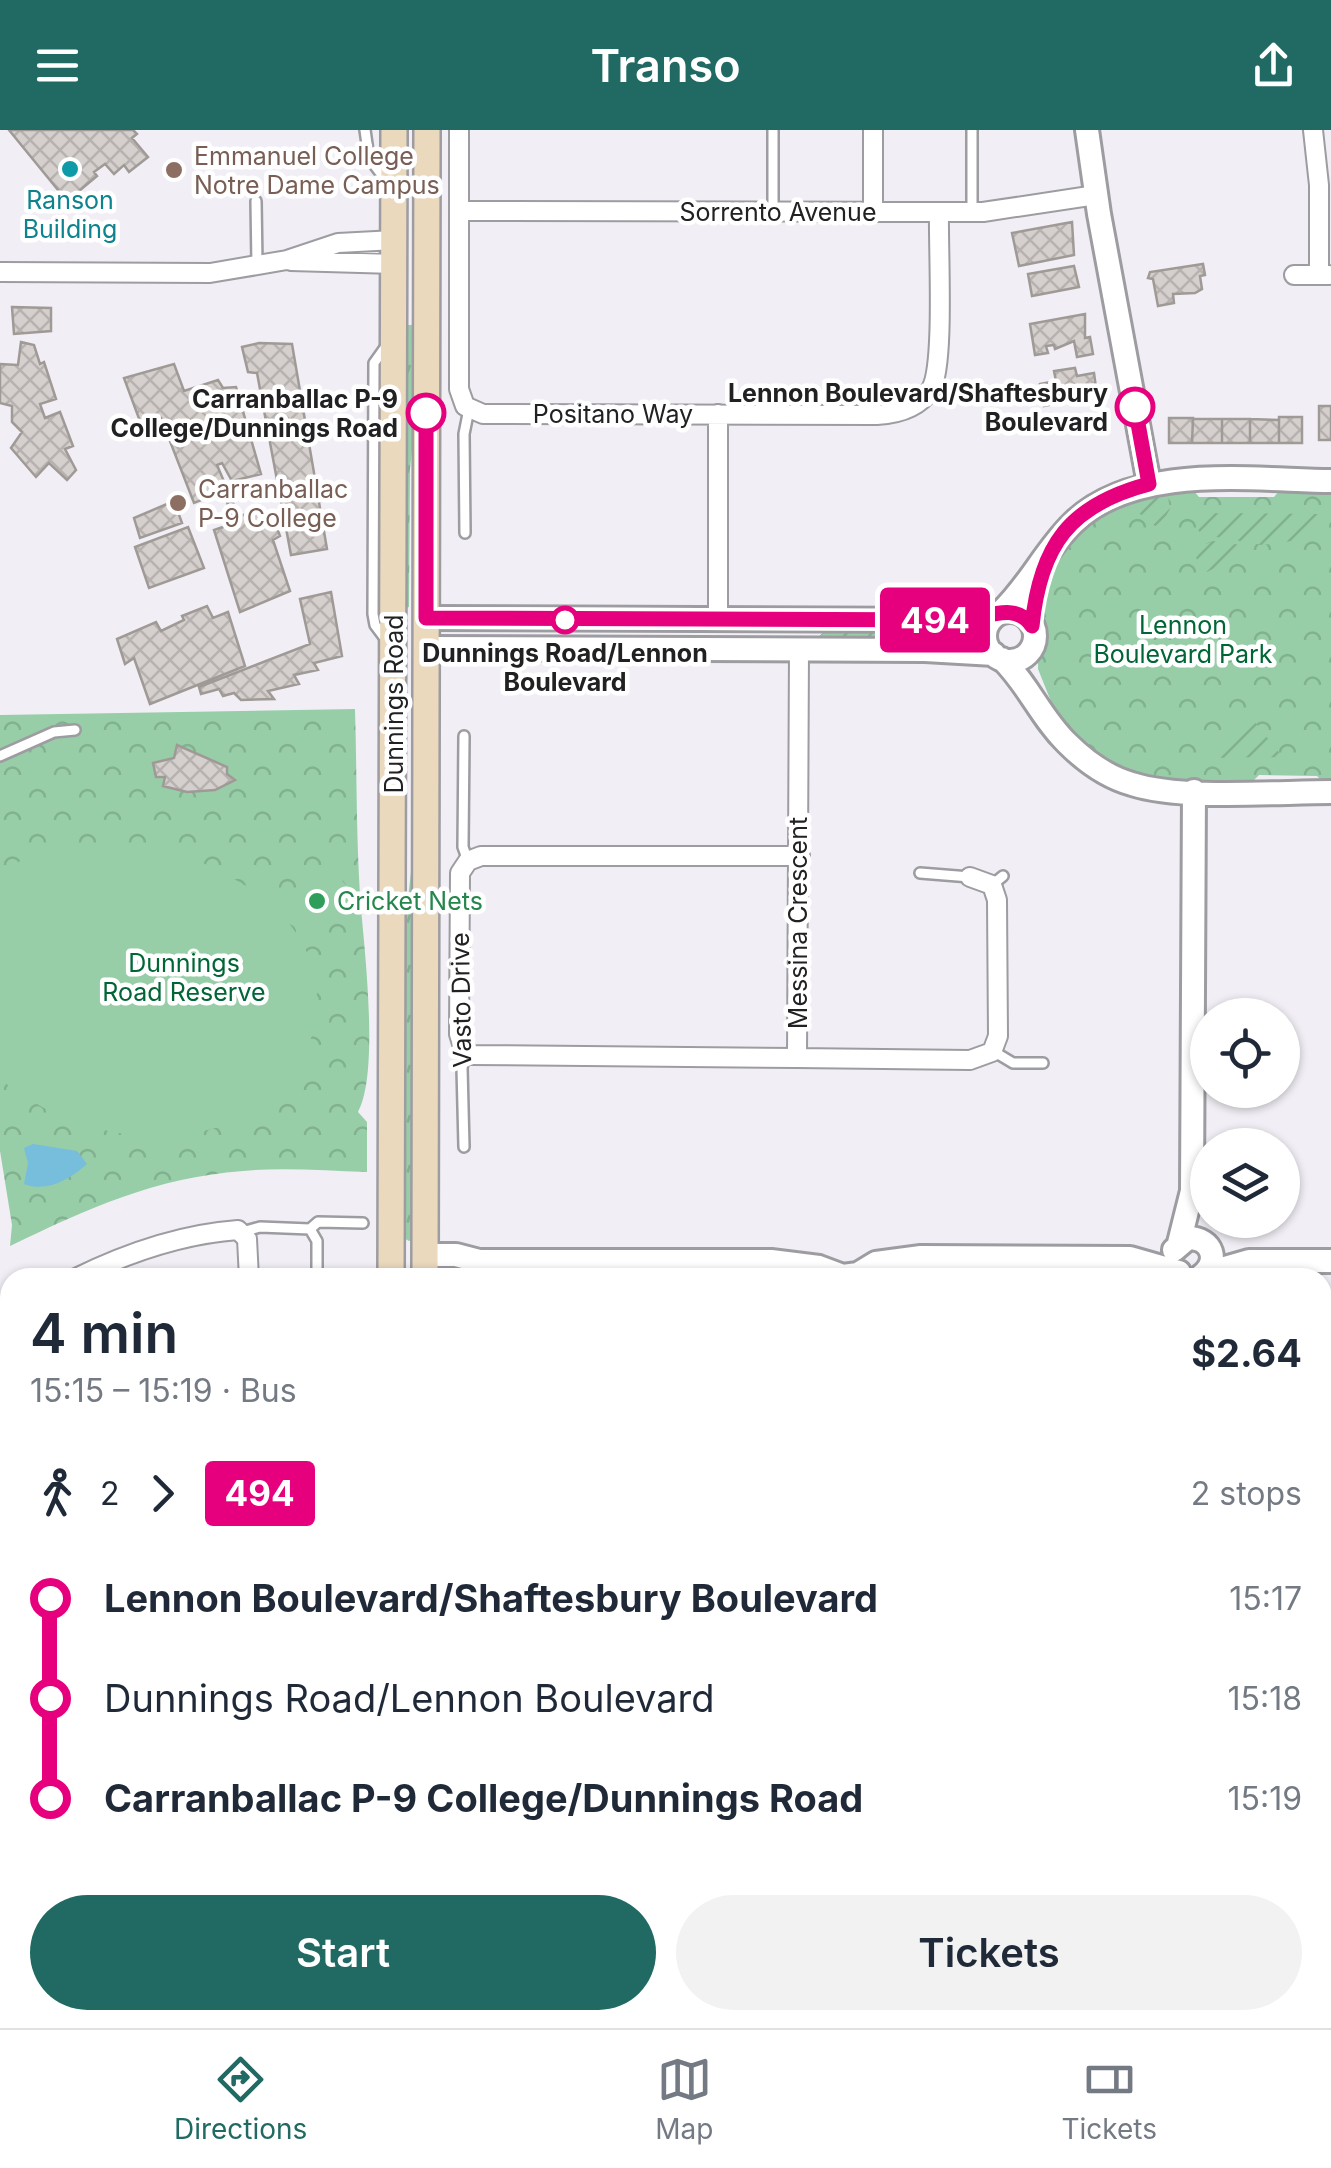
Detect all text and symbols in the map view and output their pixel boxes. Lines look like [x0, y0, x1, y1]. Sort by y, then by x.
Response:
icon: menu [30, 38, 85, 93]
text: Transo [590, 38, 741, 93]
icon: share [1246, 38, 1301, 93]
place label: Emmanuel College Notre Dame Campus [194, 141, 440, 200]
marker: Ranson Building [59, 158, 81, 180]
marker: Emmanuel College Notre Dame Campus [163, 159, 185, 181]
place label: Ranson Building [23, 185, 117, 244]
street label: Sorrento Avenue [680, 197, 876, 227]
place label: Lennon Boulevard/Shaftesbury Boulevard [728, 378, 1108, 437]
place label: Carranballac P-9 College/Dunnings Road [111, 384, 398, 443]
marker: Lennon Boulevard/Shaftesbury Boulevard [1116, 388, 1154, 426]
marker: Carranballac P-9 College/Dunnings Road [407, 394, 445, 432]
street label: Positano Way [533, 399, 693, 429]
place label: Carranballac P-9 College [198, 474, 348, 533]
marker: Carranballac P-9 College [167, 492, 189, 514]
line badge: 494 [878, 588, 992, 652]
text: 494 [900, 599, 970, 641]
marker: Dunnings Road/Lennon Boulevard [552, 607, 578, 633]
park label: Lennon Boulevard Park [1093, 610, 1273, 669]
street label: Dunnings Road [379, 614, 409, 794]
place label: Dunnings Road/Lennon Boulevard [422, 638, 708, 697]
street label: Messina Crescent [783, 817, 813, 1029]
place label: Cricket Nets [337, 886, 483, 916]
marker: Cricket Nets [306, 890, 328, 912]
street label: Vasto Drive [445, 932, 477, 1068]
park label: Dunnings Road Reserve [102, 948, 266, 1007]
map controls [1190, 998, 1300, 1238]
button: locate [1190, 998, 1300, 1108]
button: layers [1190, 1128, 1300, 1238]
text: 4 min [30, 1300, 178, 1366]
text: $2.64 [1191, 1330, 1302, 1376]
text: 15:15 – 15:19 · Bus [30, 1371, 297, 1410]
icon: walk [30, 1466, 85, 1521]
icon: forward [135, 1466, 190, 1521]
text: 494 [225, 1472, 295, 1514]
text: 2 [100, 1474, 120, 1513]
text: 2 stops [1191, 1474, 1302, 1513]
text: Lennon Boulevard/Shaftesbury Boulevard [104, 1575, 878, 1621]
text: 15:17 [1229, 1579, 1302, 1618]
text: Dunnings Road/Lennon Boulevard [104, 1675, 715, 1721]
text: 15:18 [1228, 1679, 1302, 1718]
text: Carranballac P-9 College/Dunnings Road [104, 1775, 863, 1821]
text: 15:19 [1227, 1779, 1302, 1818]
button: Start [30, 1895, 656, 2010]
button: Tickets [676, 1895, 1302, 2010]
tab: Directions [174, 2052, 307, 2146]
tab: Map [655, 2052, 713, 2146]
tab: Tickets [1061, 2052, 1157, 2146]

